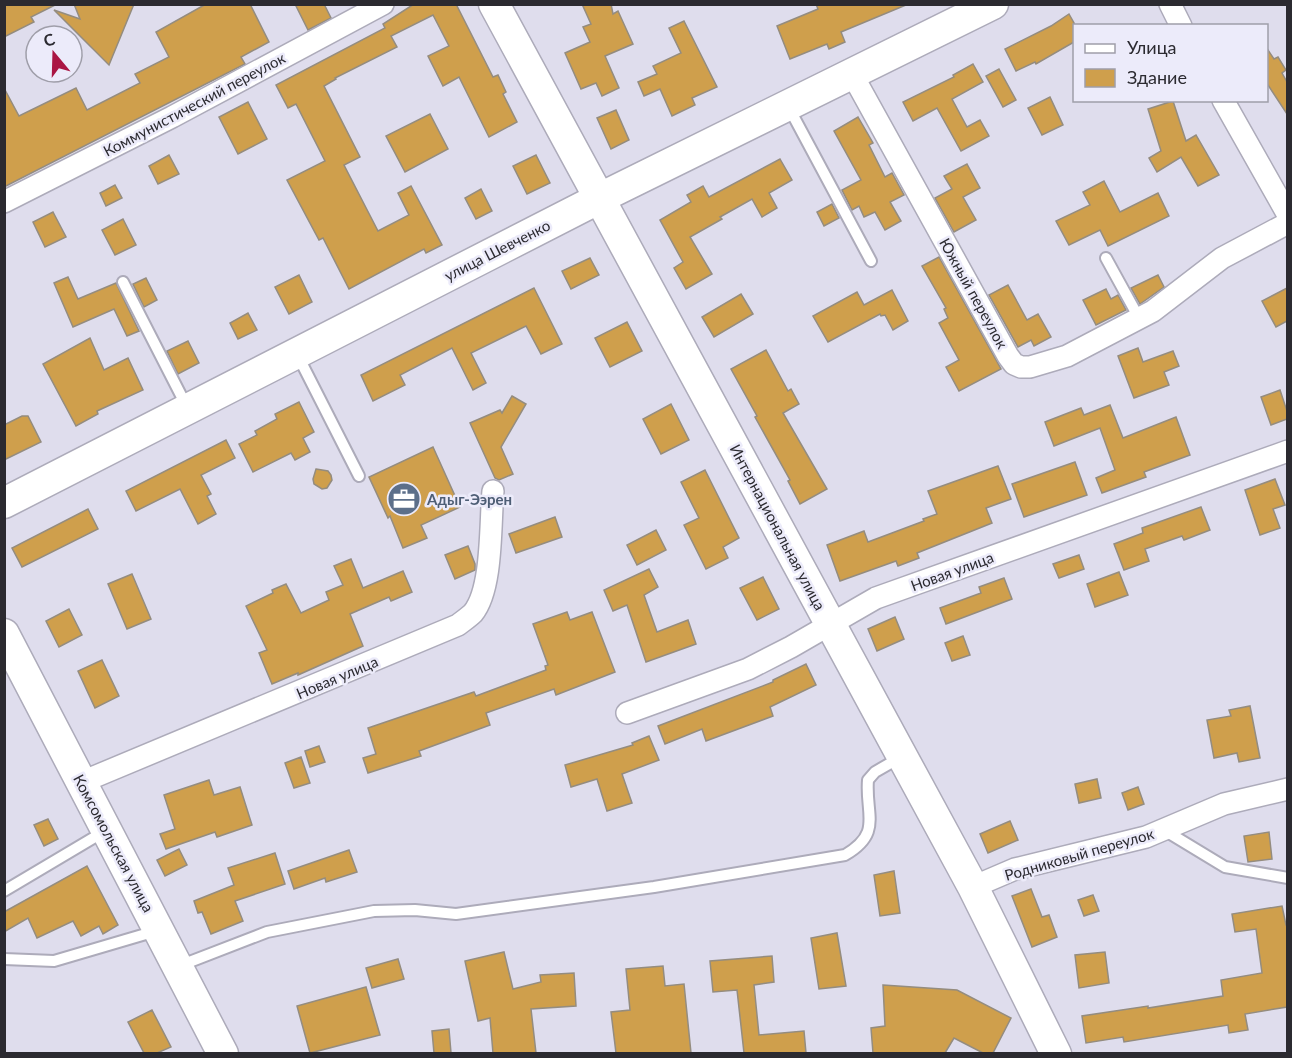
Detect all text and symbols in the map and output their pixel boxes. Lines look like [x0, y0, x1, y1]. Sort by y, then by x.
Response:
north arrow [24, 24, 84, 84]
legend [1073, 24, 1268, 102]
text: С [41, 29, 57, 50]
text: Улица [1127, 36, 1177, 58]
street label: Коммунистический переулок [100, 48, 288, 160]
text: Здание [1127, 66, 1187, 88]
street label: улица Шевченко [441, 216, 553, 284]
street label: Южный переулок [936, 235, 1012, 352]
street label: Интернациональная улица [727, 441, 829, 613]
office icon: Адыг-Ээрен [386, 481, 422, 517]
place label: Адыг-Ээрен [426, 490, 512, 508]
street label: Новая улица [908, 548, 996, 594]
street label: Новая улица [294, 652, 380, 702]
street label: Комсомольская улица [70, 771, 158, 915]
street label: Родниковый переулок [1002, 824, 1156, 884]

